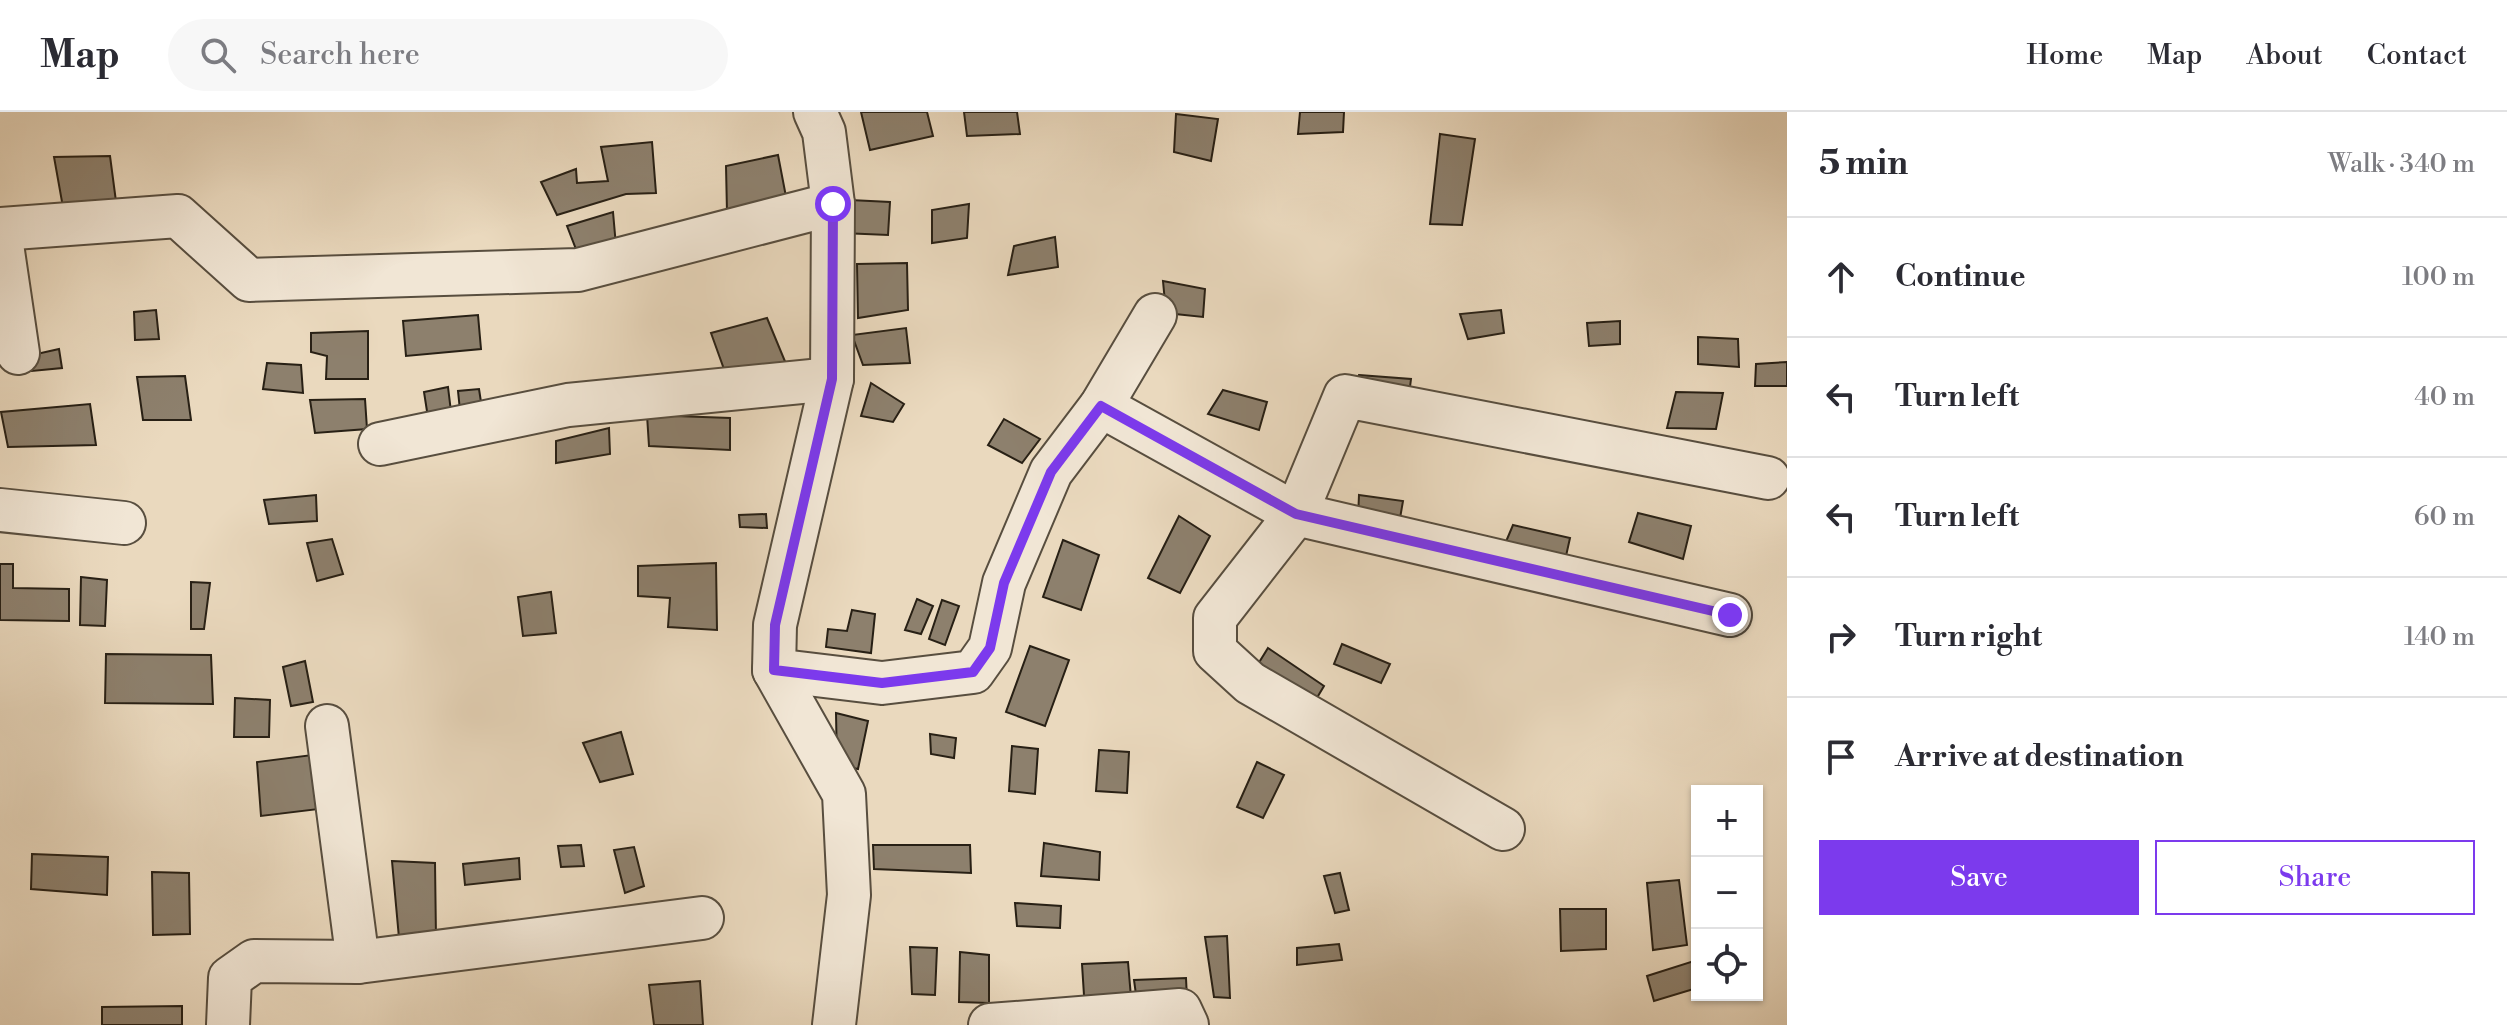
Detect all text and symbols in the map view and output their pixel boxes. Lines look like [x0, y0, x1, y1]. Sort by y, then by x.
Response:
search box [168, 19, 728, 91]
text: Map [40, 32, 120, 79]
icon: search [196, 33, 240, 77]
text: Search here [260, 36, 420, 74]
text: Home [2027, 38, 2103, 73]
text: Map [2147, 38, 2202, 73]
text: About [2246, 38, 2323, 73]
text: Contact [2367, 38, 2467, 73]
text: 5 min [1819, 143, 1908, 185]
text: Walk · 340 m [2328, 148, 2475, 180]
route start [815, 186, 851, 222]
icon: ahead [1819, 255, 1863, 299]
text: Continue [1895, 258, 2026, 296]
text: 100 m [2402, 261, 2475, 293]
icon: left [1819, 375, 1863, 419]
text: Turn left [1895, 378, 2019, 416]
text: 40 m [2414, 381, 2475, 413]
icon: left [1819, 495, 1863, 539]
text: Turn left [1895, 498, 2019, 536]
text: 60 m [2414, 501, 2475, 533]
route end [1712, 597, 1748, 633]
icon: right [1819, 615, 1863, 659]
text: Turn right [1895, 618, 2042, 656]
text: 140 m [2404, 621, 2475, 653]
icon: arrive [1819, 735, 1863, 779]
text: Arrive at destination [1895, 738, 2184, 776]
map controls [1691, 785, 1763, 1001]
button: + [1691, 785, 1763, 857]
button: Save [1819, 840, 2139, 915]
button: Share [2155, 840, 2475, 915]
button: − [1691, 857, 1763, 929]
button: locate [1691, 929, 1763, 1001]

